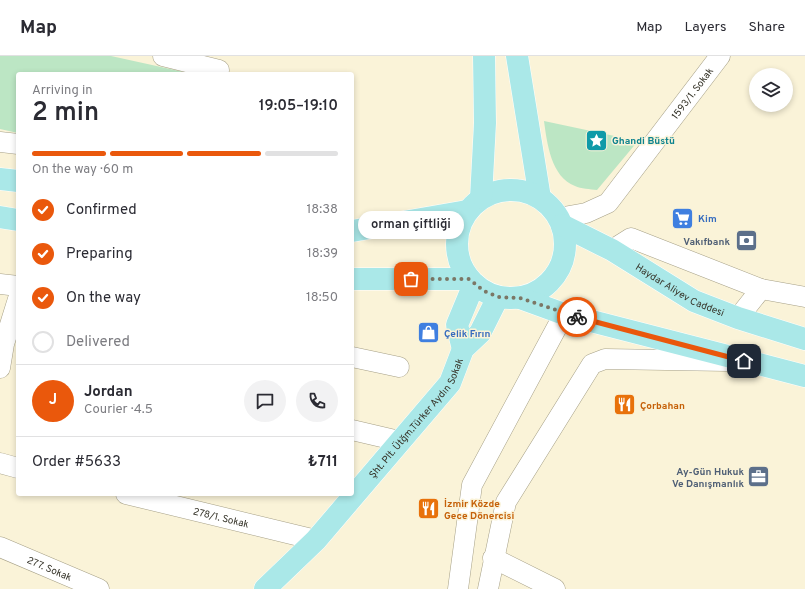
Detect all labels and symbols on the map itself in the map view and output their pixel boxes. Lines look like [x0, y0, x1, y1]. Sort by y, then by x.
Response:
street label: 1593/1. Sokak [669, 65, 717, 122]
place icon: Ghandi Büstü [584, 127, 610, 153]
place label: Ghandi Büstü [612, 135, 675, 148]
supermarket icon: Kim [669, 205, 695, 231]
callout: orman çiftliği [358, 211, 464, 239]
place label: Kim [698, 213, 717, 226]
bank icon: Vakıfbank [733, 228, 759, 254]
place label: Vakıfbank [683, 236, 730, 249]
street label: Haydar Aliyev Caddesi [633, 261, 726, 320]
pin [394, 262, 428, 296]
courier [557, 297, 597, 337]
shop icon: Çelik Fırın [415, 320, 441, 346]
place label: Çelik Fırın [444, 328, 490, 341]
pin [727, 344, 761, 378]
street label: Şht. Plt. Ütğm.Türker Aydın Sokak [367, 357, 467, 481]
restaurant icon: Çorbahan [612, 392, 638, 418]
place label: Çorbahan [640, 400, 685, 413]
office icon: Ay-Gün Hukuk Ve Danışmanlık [746, 464, 772, 490]
place label: Ay-Gün Hukuk Ve Danışmanlık [672, 466, 744, 491]
restaurant icon: İzmir Közde Gece Dönercisi [415, 496, 441, 522]
place label: İzmir Közde Gece Dönercisi [444, 497, 514, 523]
street label: 278/1. Sokak [192, 505, 250, 532]
street label: 277. Sokak [25, 554, 74, 585]

